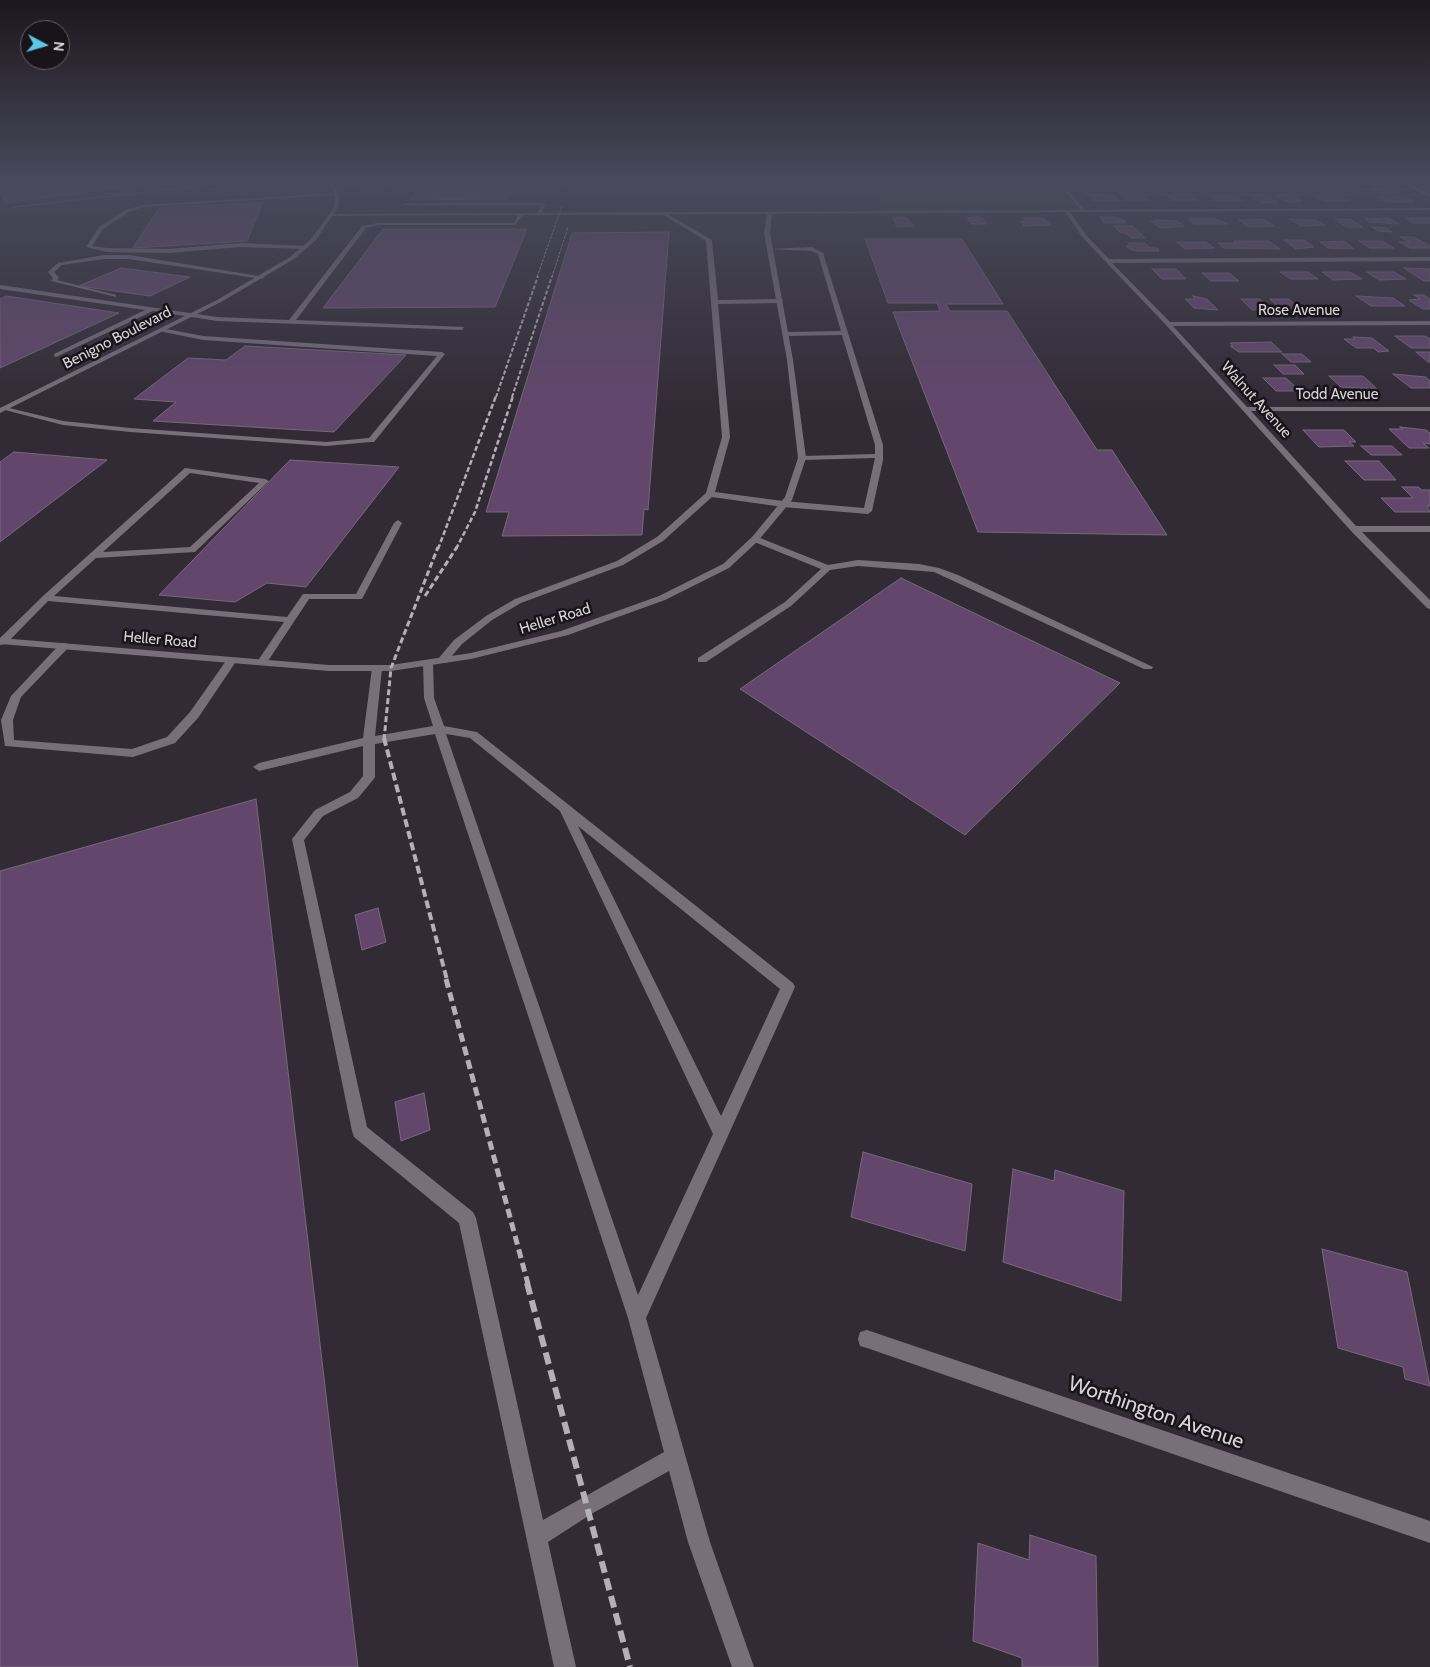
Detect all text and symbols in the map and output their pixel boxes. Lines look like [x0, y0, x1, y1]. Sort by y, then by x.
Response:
north arrow [20, 20, 70, 70]
text: N [49, 41, 68, 52]
street label: Rose Avenue [1258, 302, 1340, 320]
street label: Benigno Boulevard [60, 303, 174, 373]
street label: Walnut Avenue [1217, 358, 1295, 442]
street label: Todd Avenue [1296, 386, 1378, 404]
street label: Heller Road [517, 600, 593, 638]
street label: Heller Road [123, 628, 197, 652]
street label: Worthington Avenue [1065, 1371, 1247, 1455]

